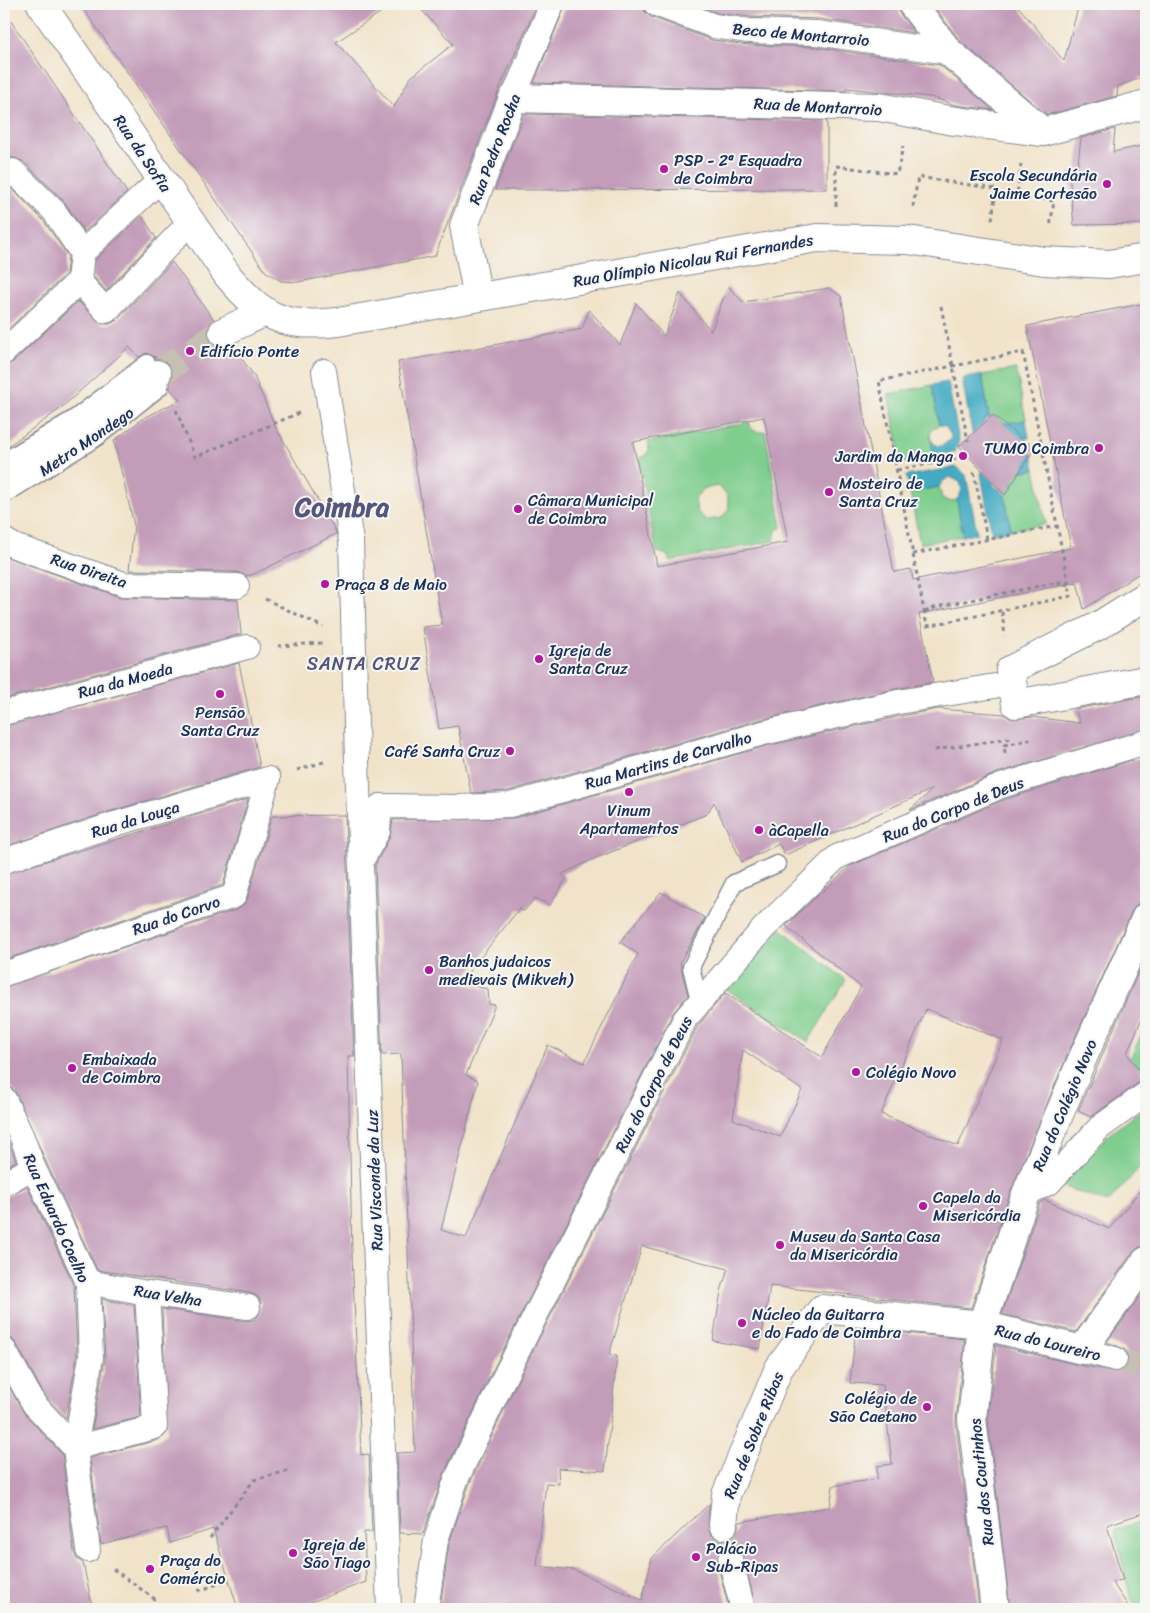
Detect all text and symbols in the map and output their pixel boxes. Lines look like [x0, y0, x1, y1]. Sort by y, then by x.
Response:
street label: Beco de Montarroio [731, 14, 871, 55]
street label: Rua Pedro Rocha [460, 89, 529, 209]
street label: Rua de Montarroio [753, 89, 883, 124]
street label: Rua da Sofia [106, 108, 180, 199]
place label: PSP - 2ª Esquadra de Coimbra [674, 146, 802, 193]
place label: Escola Secundária Jaime Cortesão [969, 161, 1097, 208]
marker: PSP - 2ª Esquadra de Coimbra [658, 163, 670, 175]
marker: Escola Secundária Jaime Cortesão [1101, 178, 1113, 190]
street label: Rua Olímpio Nicolau Rui Fernandes [571, 225, 816, 296]
place label: Edifício Ponte [200, 337, 299, 366]
marker: Edifício Ponte [184, 345, 196, 357]
street label: Metro Mondego [32, 399, 140, 484]
place label: TUMO Coimbra [984, 434, 1089, 463]
place label: Jardim da Manga [834, 442, 954, 471]
marker: TUMO Coimbra [1093, 442, 1105, 454]
marker: Jardim da Manga [957, 450, 969, 462]
place label: Mosteiro de Santa Cruz [839, 469, 923, 516]
district label: Coimbra [294, 484, 390, 530]
place label: Câmara Municipal de Coimbra [528, 486, 654, 533]
marker: Mosteiro de Santa Cruz [823, 486, 835, 498]
marker: Câmara Municipal de Coimbra [512, 503, 524, 515]
street label: Rua Direita [47, 545, 131, 596]
place label: Praça 8 de Maio [335, 570, 447, 599]
marker: Praça 8 de Maio [319, 578, 331, 590]
place label: Igreja de Santa Cruz [548, 636, 628, 683]
district label: SANTA CRUZ [307, 648, 421, 680]
marker: Igreja de Santa Cruz [533, 653, 545, 665]
street label: Rua da Moeda [75, 654, 176, 707]
marker: Pensão Santa Cruz [214, 688, 226, 700]
place label: Pensão Santa Cruz [181, 698, 260, 745]
street label: Rua Martins de Carvalho [581, 723, 755, 798]
place label: Café Santa Cruz [385, 737, 500, 766]
marker: Café Santa Cruz [504, 745, 516, 757]
street label: Rua do Corpo de Deus [878, 768, 1029, 851]
marker: Vinum Apartamentos [623, 786, 635, 798]
street label: Rua da Louça [87, 792, 183, 847]
place label: Vinum Apartamentos [579, 796, 679, 843]
place label: àCapella [769, 816, 829, 845]
marker: àCapella [753, 824, 765, 836]
street label: Rua do Corvo [128, 887, 224, 944]
place label: Banhos judaicos medievais (Mikveh) [439, 947, 574, 994]
marker: Banhos judaicos medievais (Mikveh) [423, 964, 435, 976]
street label: Rua do Corpo de Deus [606, 1010, 701, 1158]
street label: Rua do Colégio Novo [1024, 1035, 1105, 1176]
place label: Embaixada de Coimbra [82, 1045, 161, 1092]
place label: Colégio Novo [866, 1058, 956, 1087]
marker: Embaixada de Coimbra [66, 1062, 78, 1074]
marker: Colégio Novo [850, 1066, 862, 1078]
street label: Rua Visconde da Luz [358, 1108, 391, 1251]
street label: Rua Eduardo Coelho [15, 1149, 98, 1288]
place label: Capela da Misericórdia [933, 1183, 1022, 1230]
marker: Capela da Misericórdia [917, 1200, 929, 1212]
place label: Museu da Santa Casa da Misericórdia [790, 1222, 941, 1269]
marker: Museu da Santa Casa da Misericórdia [774, 1239, 786, 1251]
street label: Rua Velha [132, 1276, 204, 1315]
place label: Núcleo da Guitarra e do Fado de Coimbra [752, 1300, 902, 1347]
street label: Rua do Loureiro [992, 1315, 1104, 1370]
marker: Núcleo da Guitarra e do Fado de Coimbra [736, 1317, 748, 1329]
street label: Rua de Sobre Ribas [715, 1367, 792, 1503]
place label: Colégio de São Caetano [829, 1384, 917, 1431]
marker: Colégio de São Caetano [921, 1401, 933, 1413]
street label: Rua dos Coutinhos [960, 1417, 1003, 1547]
place label: Igreja de São Tiago [302, 1530, 371, 1577]
place label: Palácio Sub-Ripas [706, 1534, 778, 1581]
place label: Praça do Comércio [160, 1546, 226, 1593]
marker: Igreja de São Tiago [287, 1547, 299, 1559]
marker: Palácio Sub-Ripas [690, 1551, 702, 1563]
marker: Praça do Comércio [144, 1563, 156, 1575]

